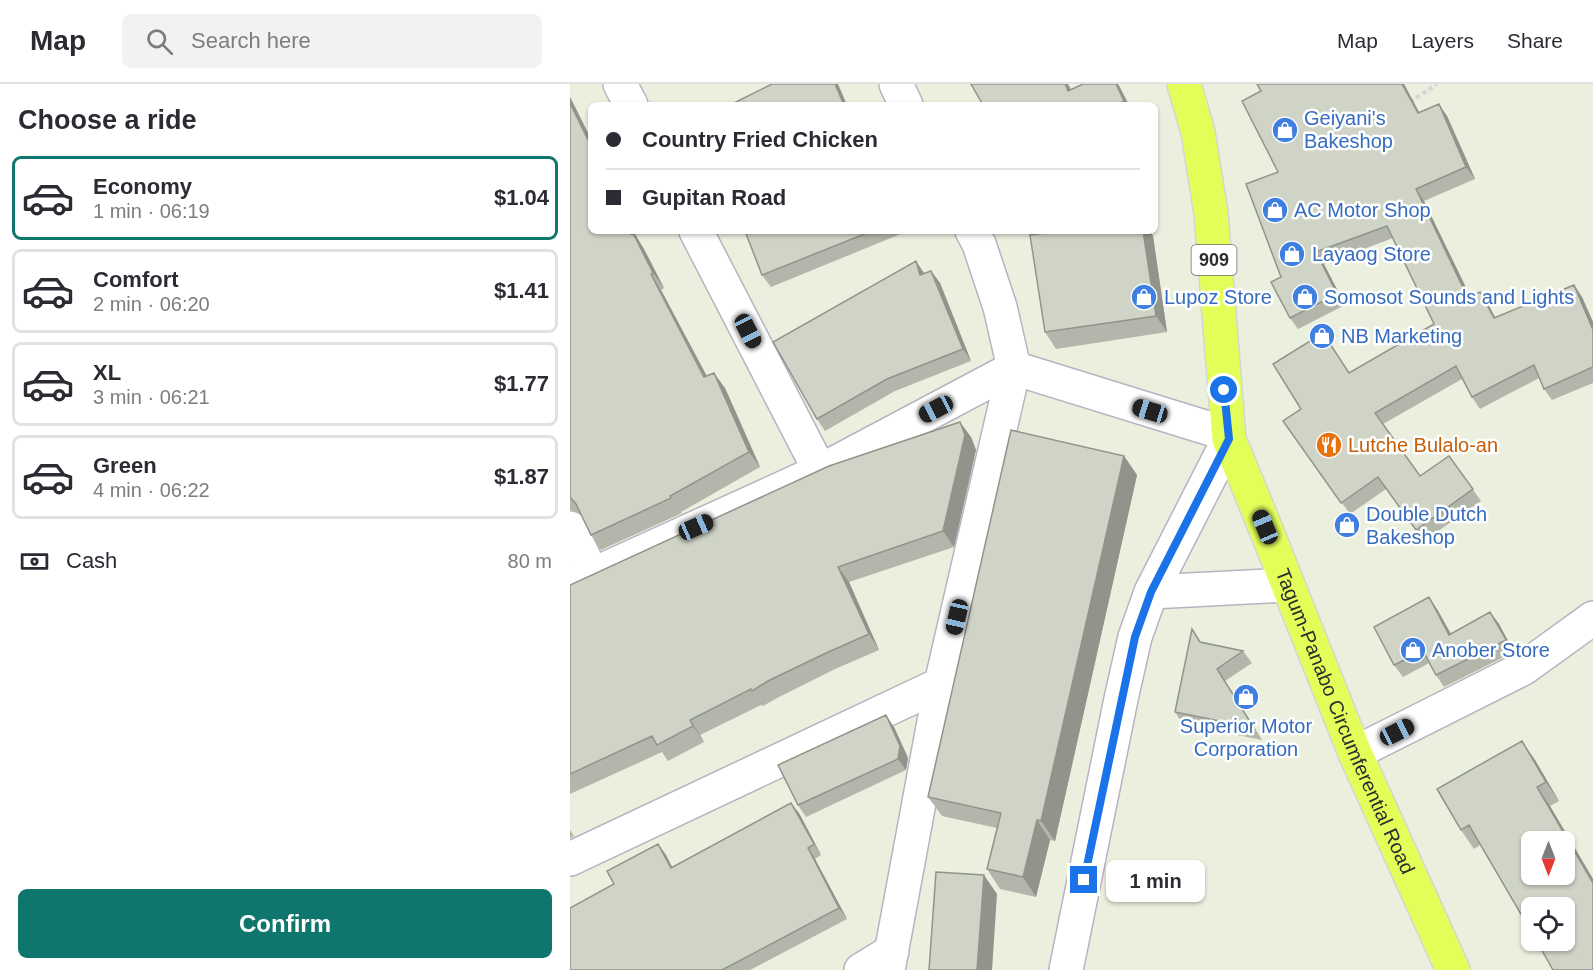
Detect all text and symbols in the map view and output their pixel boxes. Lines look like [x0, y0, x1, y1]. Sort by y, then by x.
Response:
search box [122, 14, 542, 68]
text: Map [30, 25, 86, 56]
icon: search [143, 25, 176, 58]
text: Search here [191, 28, 311, 53]
text: Map [1337, 29, 1378, 52]
text: Layers [1411, 29, 1474, 52]
text: Share [1507, 29, 1563, 52]
text: Choose a ride [18, 105, 197, 135]
place label: Geiyani's Bakeshop [1304, 107, 1393, 152]
shop icon: Geiyani's Bakeshop [1270, 115, 1300, 145]
text: Country Fried Chicken [642, 127, 878, 152]
icon: car [21, 171, 75, 225]
text: Economy [93, 174, 192, 199]
text: $1.04 [494, 185, 549, 210]
text: Gupitan Road [642, 185, 786, 210]
shop icon: AC Motor Shop [1260, 195, 1290, 225]
place label: AC Motor Shop [1294, 199, 1431, 221]
text: 1 min · 06:19 [93, 200, 210, 222]
shop icon: Layaog Store [1277, 239, 1307, 269]
place label: Layaog Store [1312, 243, 1431, 265]
road number: 909 [1192, 245, 1236, 275]
icon: car [21, 264, 75, 318]
text: Comfort [93, 267, 179, 292]
text: $1.41 [494, 278, 549, 303]
shop icon: Lupoz Store [1129, 282, 1159, 312]
shop icon: Somosot Sounds and Lights [1290, 282, 1320, 312]
place label: Lupoz Store [1164, 286, 1272, 308]
place label: Somosot Sounds and Lights [1324, 286, 1574, 308]
text: 2 min · 06:20 [93, 293, 210, 315]
car [732, 311, 764, 351]
shop icon: NB Marketing [1307, 321, 1337, 351]
place label: NB Marketing [1341, 325, 1462, 347]
icon: car [21, 357, 75, 411]
text: XL [93, 360, 121, 385]
text: $1.77 [494, 371, 549, 396]
route start [1210, 376, 1237, 403]
text: 3 min · 06:21 [93, 386, 210, 408]
car [916, 393, 956, 425]
car [1130, 397, 1170, 425]
restaurant icon: Lutche Bulalo-an [1314, 430, 1344, 460]
place label: Lutche Bulalo-an [1348, 434, 1498, 456]
icon: car [21, 450, 75, 504]
text: Green [93, 453, 157, 478]
text: $1.87 [494, 464, 549, 489]
text: 4 min · 06:22 [93, 479, 210, 501]
place label: Double Dutch Bakeshop [1366, 503, 1487, 548]
car [1250, 507, 1280, 547]
shop icon: Double Dutch Bakeshop [1332, 510, 1362, 540]
car [676, 511, 716, 543]
icon: cash [18, 545, 51, 578]
text: Cash [66, 548, 117, 573]
text: 80 m [508, 550, 552, 572]
street label: Tagum-Panabo Circumferential Road [1272, 565, 1419, 877]
car [944, 597, 970, 637]
shop icon: Anober Store [1398, 635, 1428, 665]
place label: Anober Store [1432, 639, 1550, 661]
shop icon: Superior Motor Corporation [1231, 682, 1261, 712]
place label: Superior Motor Corporation [1180, 715, 1312, 760]
car [1377, 716, 1417, 748]
north arrow [1521, 831, 1575, 885]
map controls [1521, 831, 1575, 951]
callout: 1 min [1105, 859, 1204, 901]
route end [1070, 866, 1097, 893]
text: 1 min [1129, 870, 1182, 892]
button: Confirm [18, 889, 552, 958]
button: locate [1521, 897, 1575, 951]

